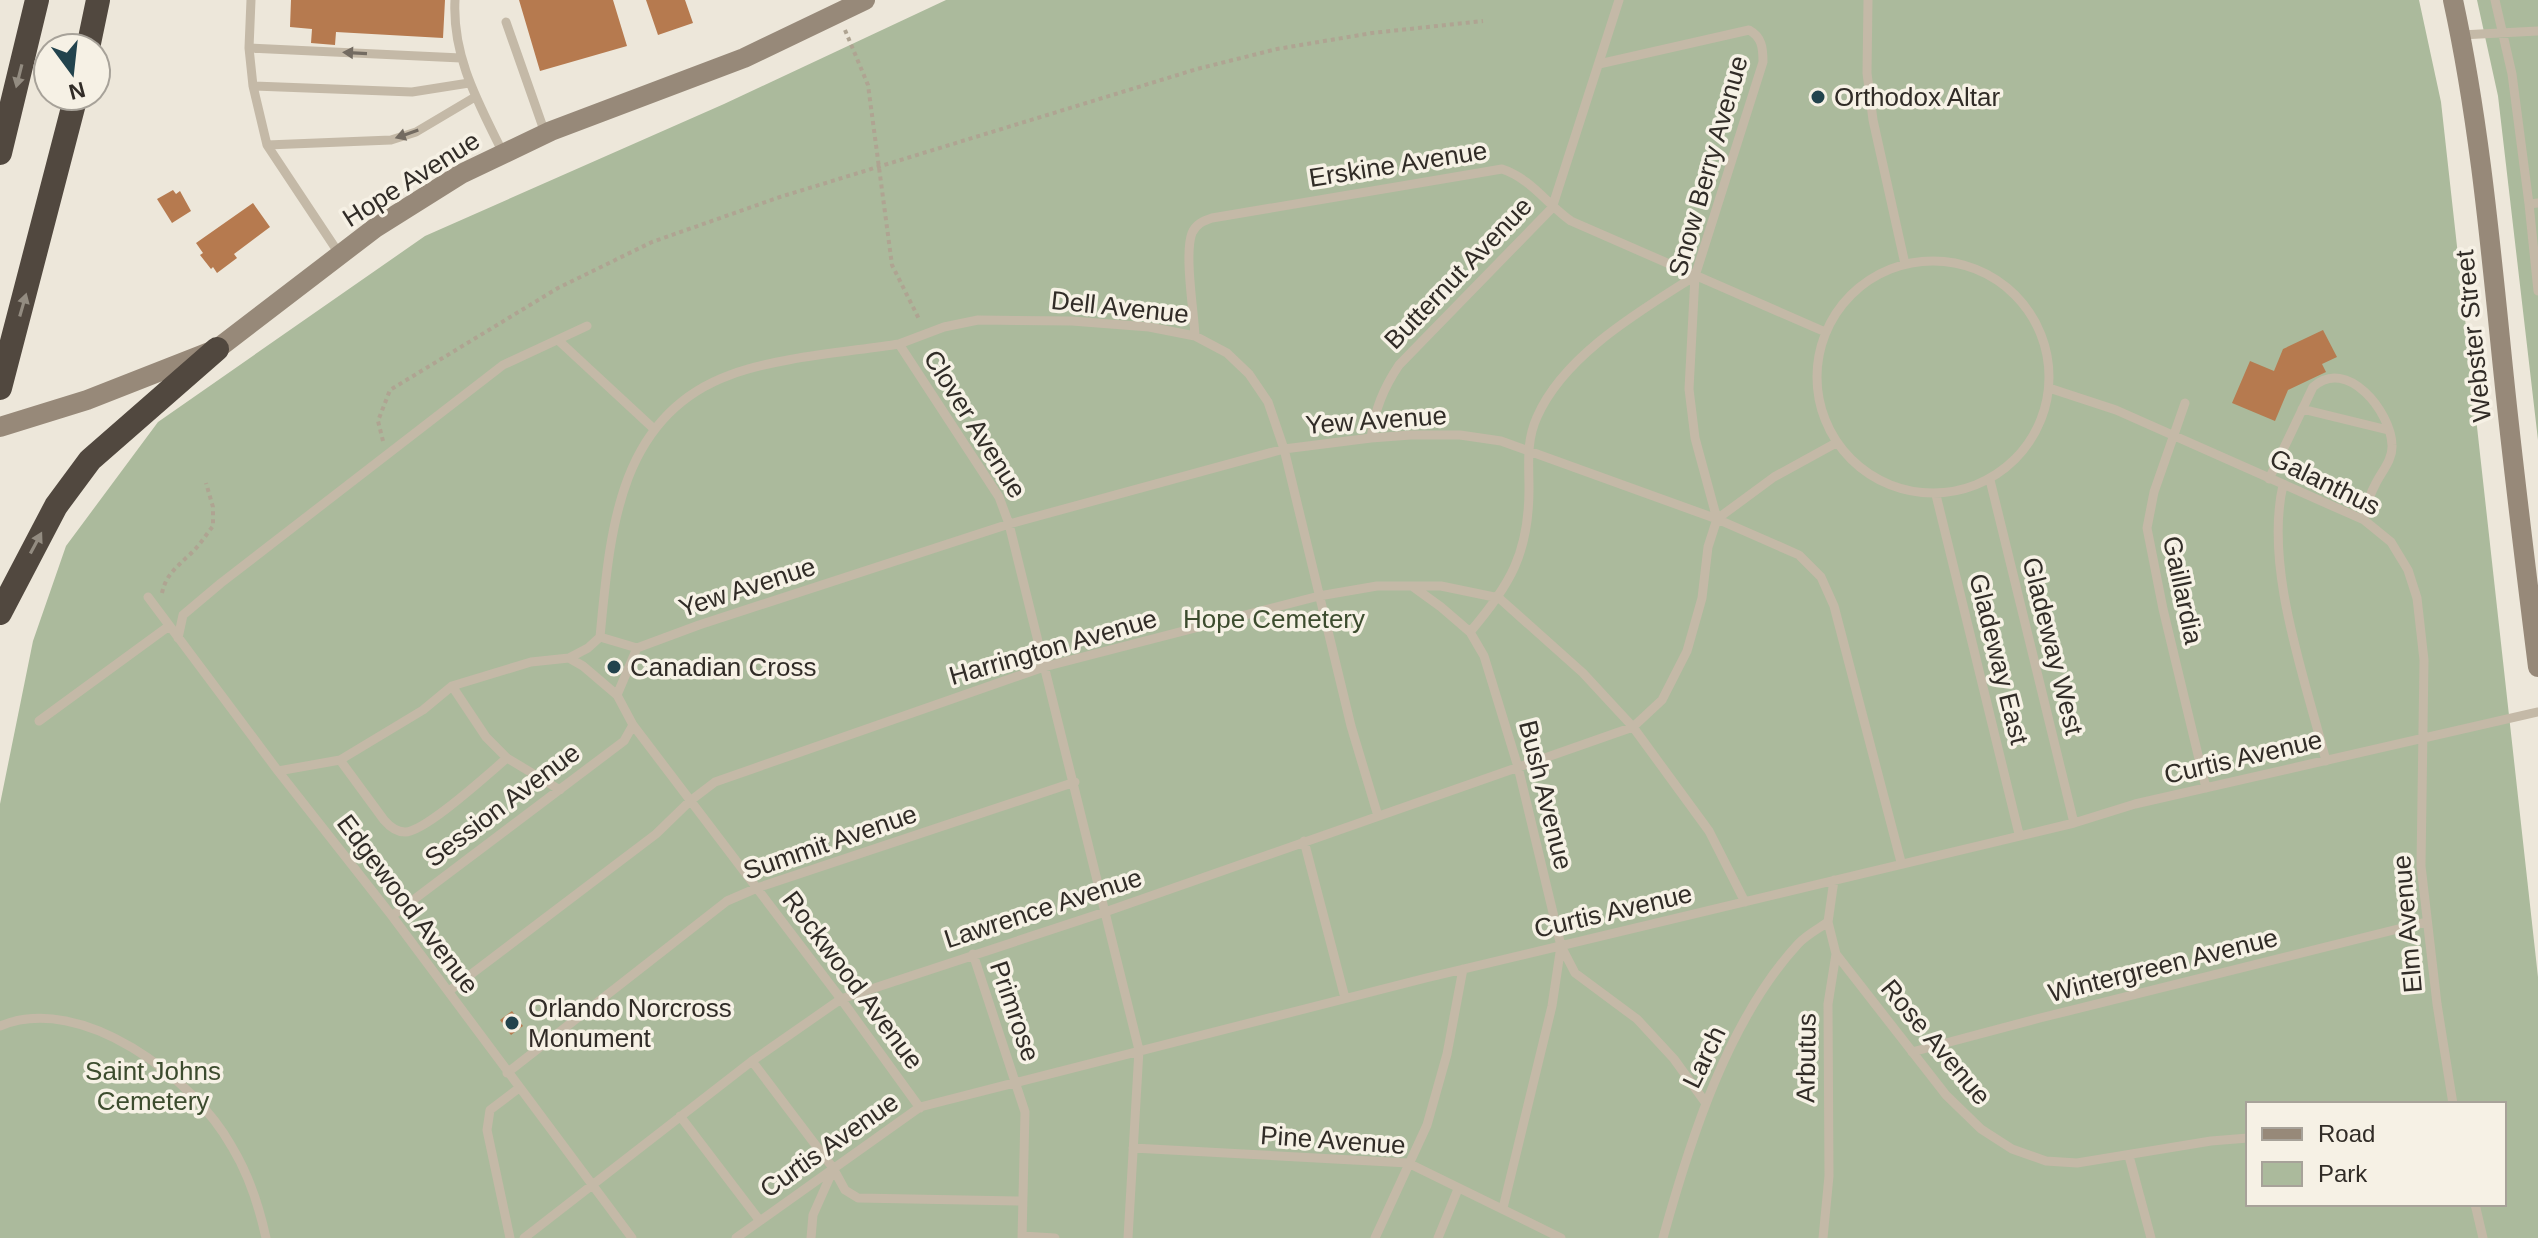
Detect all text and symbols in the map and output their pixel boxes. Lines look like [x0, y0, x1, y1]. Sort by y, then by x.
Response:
north arrow [32, 32, 112, 112]
one-way arrow [342, 47, 367, 60]
street label: Snow Berry Avenue [1662, 52, 1754, 280]
one-way arrow [13, 64, 25, 89]
text: N [66, 77, 88, 105]
place label: Orthodox Altar [1834, 82, 2001, 112]
marker: Orthodox Altar [1809, 88, 1827, 106]
street label: Hope Avenue [337, 125, 485, 233]
one-way arrow [395, 129, 419, 141]
street label: Erskine Avenue [1307, 135, 1489, 193]
street label: Butternut Avenue [1378, 191, 1538, 355]
street label: Webster Street [2449, 248, 2497, 424]
street label: Dell Avenue [1050, 285, 1190, 329]
one-way arrow [17, 292, 29, 317]
street label: Clover Avenue [918, 345, 1032, 503]
street label: Yew Avenue [1304, 400, 1448, 440]
street label: Galanthus [2265, 443, 2385, 521]
one-way arrow [30, 532, 43, 555]
street label: Gaillardia [2157, 533, 2209, 647]
street label: Yew Avenue [675, 551, 819, 623]
street label: Gladeway West [2016, 554, 2090, 738]
street label: Gladeway East [1963, 571, 2035, 748]
street label: Harrington Avenue [946, 603, 1160, 691]
park label: Hope Cemetery [1183, 604, 1365, 634]
place label: Canadian Cross [630, 652, 816, 682]
marker: Canadian Cross [605, 658, 623, 676]
street label: Bush Avenue [1513, 717, 1579, 873]
street label: Curtis Avenue [2161, 724, 2325, 790]
street label: Session Avenue [419, 737, 585, 873]
street label: Summit Avenue [739, 798, 921, 886]
street label: Edgewood Avenue [331, 809, 485, 999]
street label: Elm Avenue [2386, 854, 2428, 994]
street label: Lawrence Avenue [940, 862, 1146, 954]
street label: Curtis Avenue [1531, 878, 1695, 944]
street label: Rockwood Avenue [776, 885, 930, 1075]
street label: Wintergreen Avenue [2045, 922, 2281, 1008]
street label: Primrose [984, 957, 1046, 1065]
street label: Rose Avenue [1875, 973, 1997, 1111]
place label: Orlando Norcross Monument [528, 993, 732, 1053]
street label: Arbutus [1790, 1013, 1822, 1103]
marker: Orlando Norcross Monument [503, 1014, 521, 1032]
street label: Larch [1676, 1021, 1732, 1093]
park label: Saint Johns Cemetery [85, 1056, 221, 1116]
street label: Curtis Avenue [754, 1086, 904, 1204]
legend [2246, 1102, 2506, 1206]
street label: Pine Avenue [1259, 1120, 1407, 1160]
text: Road [2318, 1120, 2375, 1147]
text: Park [2318, 1160, 2368, 1187]

